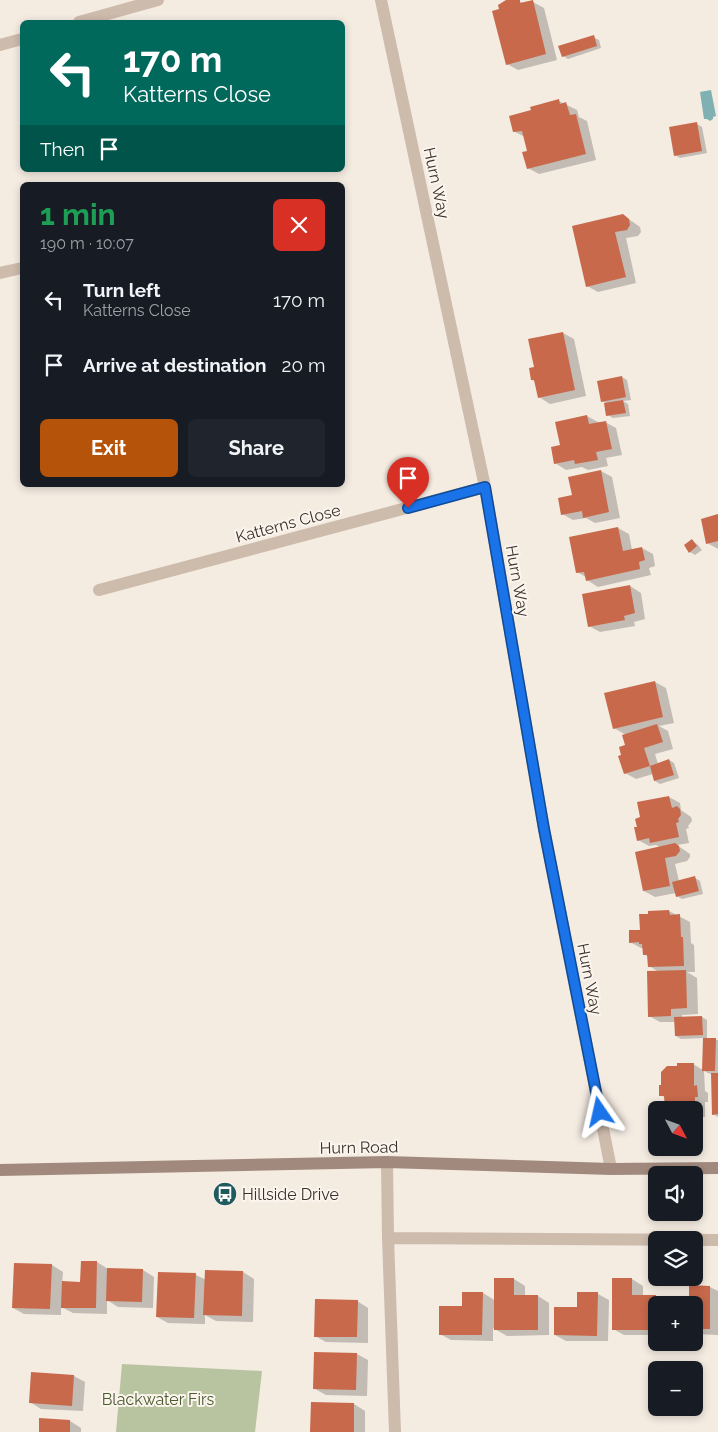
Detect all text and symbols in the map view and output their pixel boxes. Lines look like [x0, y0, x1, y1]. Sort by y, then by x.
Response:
text: 170 m [123, 39, 222, 80]
icon: left [40, 40, 105, 105]
text: Katterns Close [123, 81, 271, 107]
icon: arrive [95, 135, 123, 163]
text: Then [40, 138, 85, 160]
street label: Hurn Way [420, 146, 453, 221]
text: 1 min [40, 197, 116, 232]
button: close [273, 199, 325, 251]
text: 190 m · 10:07 [40, 234, 134, 253]
text: Turn left [83, 279, 160, 301]
icon: left [40, 286, 68, 314]
text: 170 m [273, 289, 325, 311]
text: Katterns Close [83, 301, 191, 320]
icon: arrive [40, 351, 68, 379]
text: Arrive at destination [83, 354, 267, 376]
text: 20 m [282, 354, 325, 376]
button: Exit [40, 419, 178, 477]
button: Share [188, 419, 325, 477]
pin [387, 457, 429, 508]
icon: arrive [394, 464, 422, 492]
street label: Katterns Close [234, 500, 343, 547]
street label: Hurn Way [502, 544, 533, 619]
street label: Hurn Way [573, 942, 606, 1017]
position arrow [573, 1085, 625, 1137]
north arrow [648, 1101, 702, 1156]
map controls [648, 1101, 703, 1416]
street label: Hurn Road [319, 1137, 399, 1158]
button: sound [648, 1166, 703, 1221]
bus stop icon: Hillside Drive [212, 1181, 238, 1207]
place label: Hillside Drive [242, 1185, 339, 1204]
button: layers [648, 1231, 703, 1286]
button: + [648, 1296, 703, 1351]
button: − [648, 1361, 703, 1416]
park label: Blackwater Firs [102, 1390, 215, 1409]

